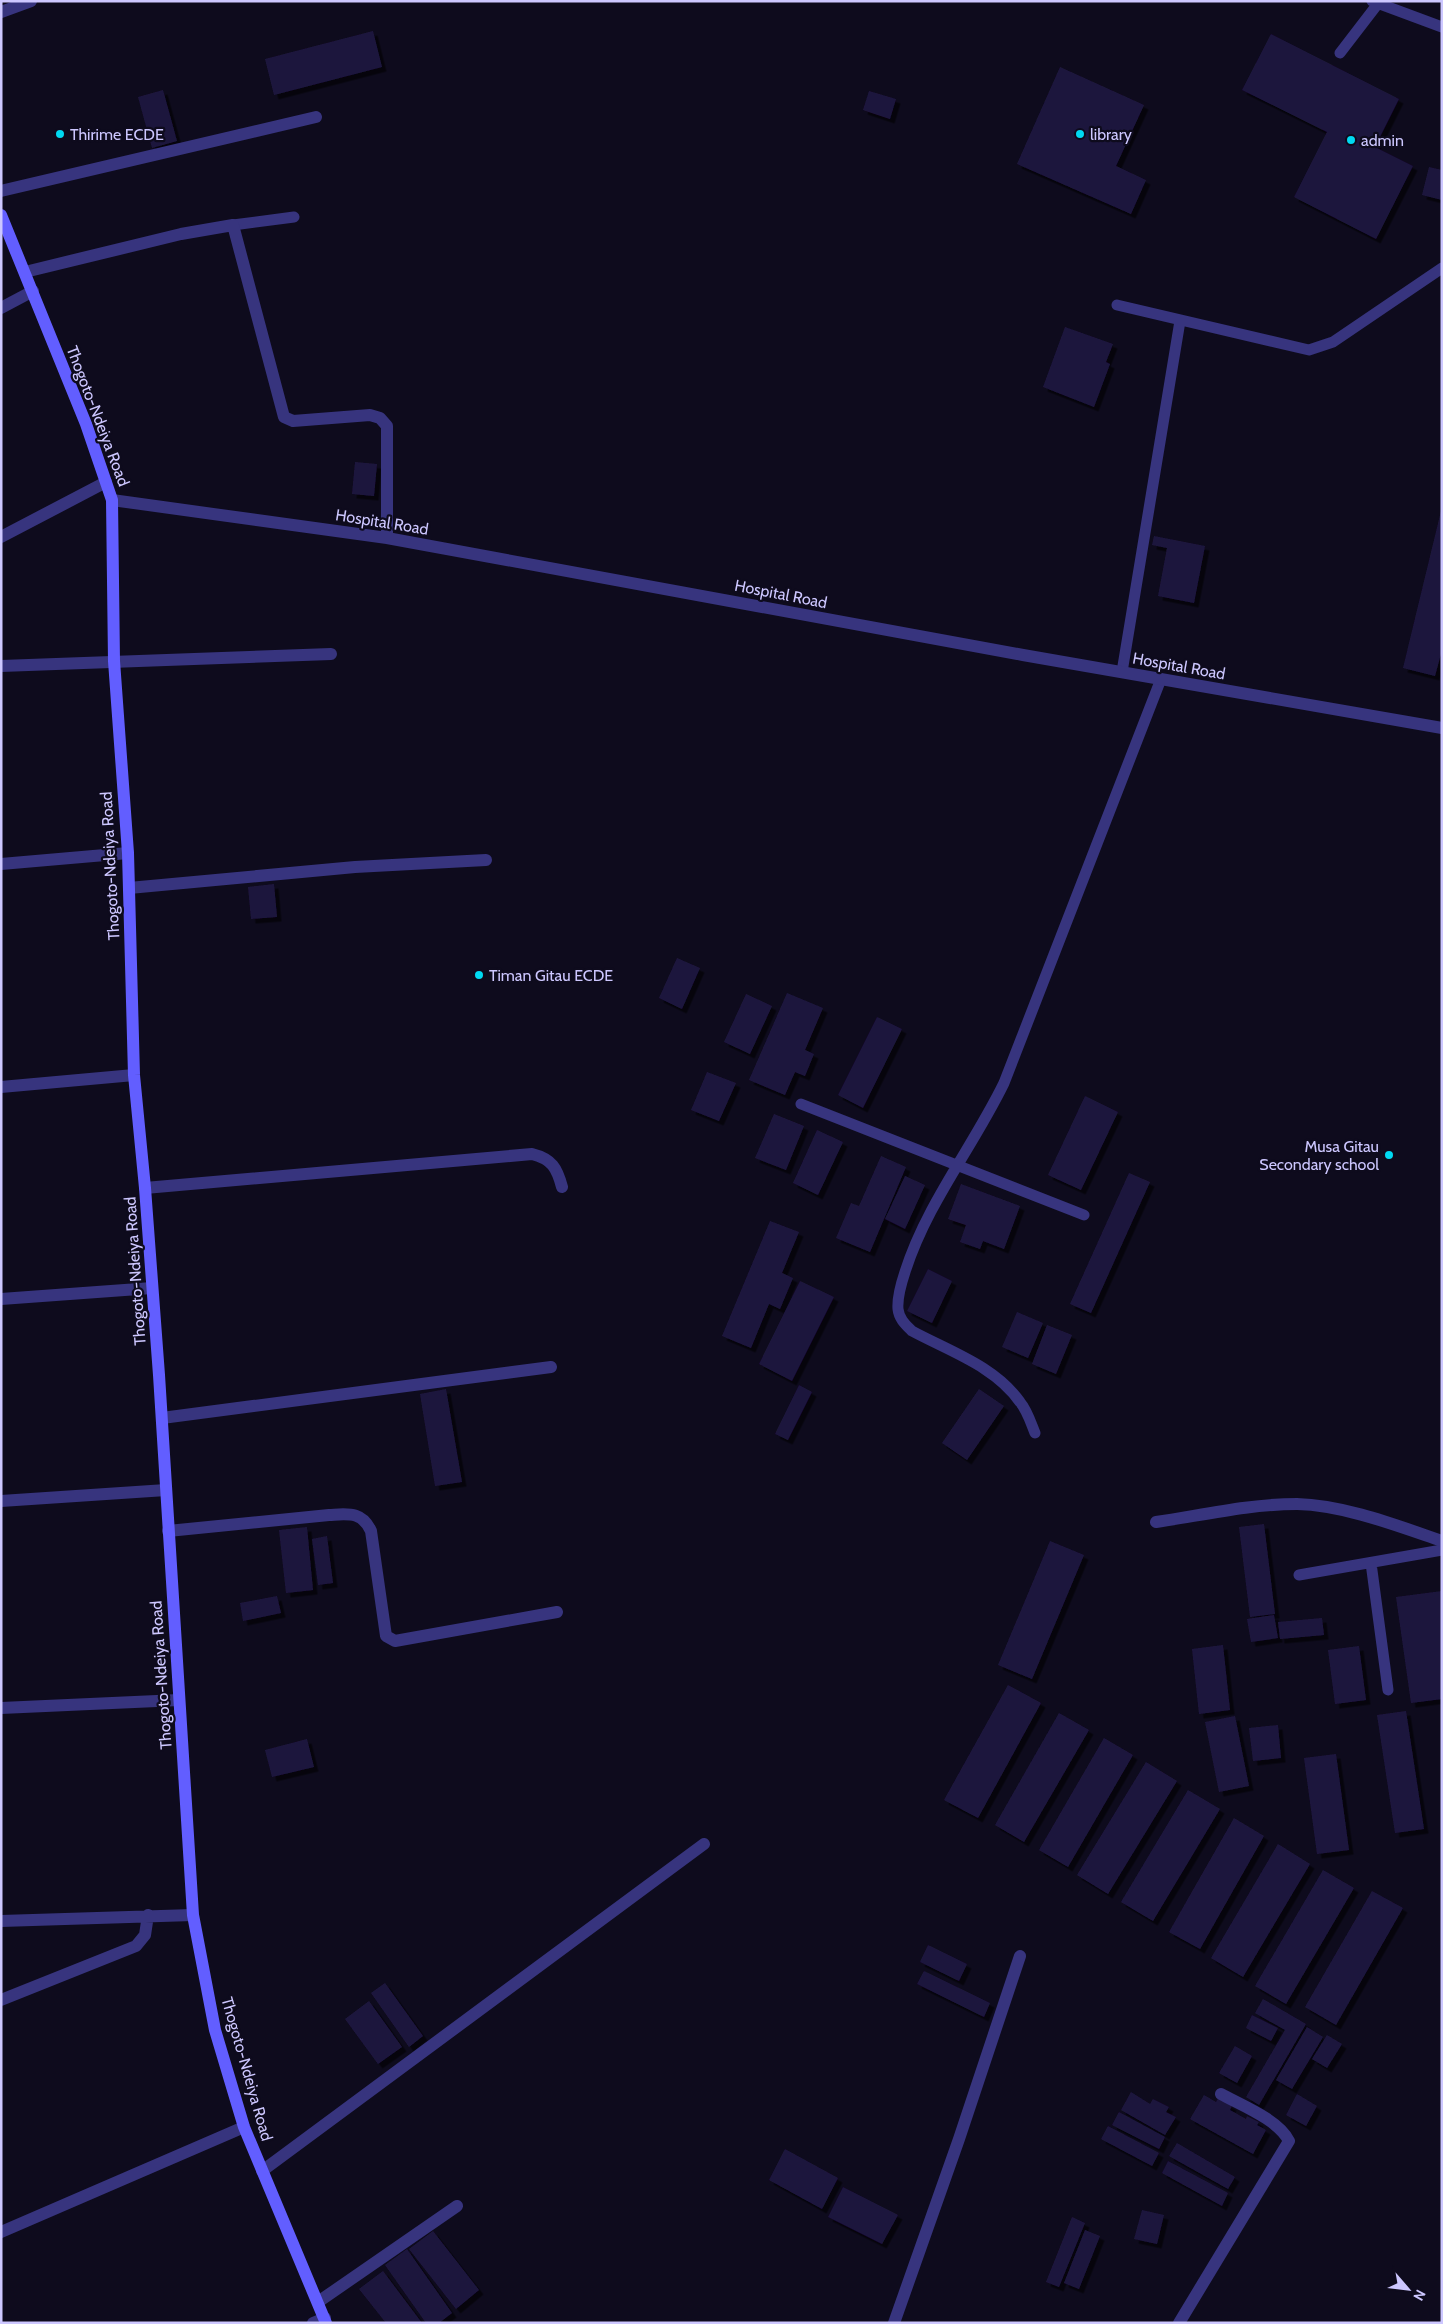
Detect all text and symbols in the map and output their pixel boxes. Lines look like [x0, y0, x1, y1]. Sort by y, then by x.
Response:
place label: Thirime ECDE [70, 125, 164, 144]
place label: library [1090, 125, 1132, 144]
marker: Thirime ECDE [54, 128, 66, 140]
marker: library [1074, 128, 1086, 140]
place label: admin [1361, 131, 1404, 150]
marker: admin [1345, 134, 1357, 146]
street label: Thogoto-Ndeiya Road [62, 343, 134, 489]
street label: Hospital Road [334, 505, 430, 539]
street label: Hospital Road [733, 576, 829, 612]
street label: Hospital Road [1131, 648, 1227, 684]
street label: Thogoto-Ndeiya Road [97, 791, 123, 941]
place label: Timan Gitau ECDE [489, 966, 613, 985]
marker: Timan Gitau ECDE [473, 969, 485, 981]
place label: Musa Gitau Secondary school [1259, 1137, 1379, 1174]
marker: Musa Gitau Secondary school [1383, 1149, 1395, 1161]
street label: Thogoto-Ndeiya Road [120, 1196, 150, 1346]
street label: Thogoto-Ndeiya Road [146, 1600, 176, 1750]
street label: Thogoto-Ndeiya Road [217, 1995, 277, 2143]
north arrow [1383, 2264, 1433, 2314]
text: N [1409, 2287, 1430, 2304]

